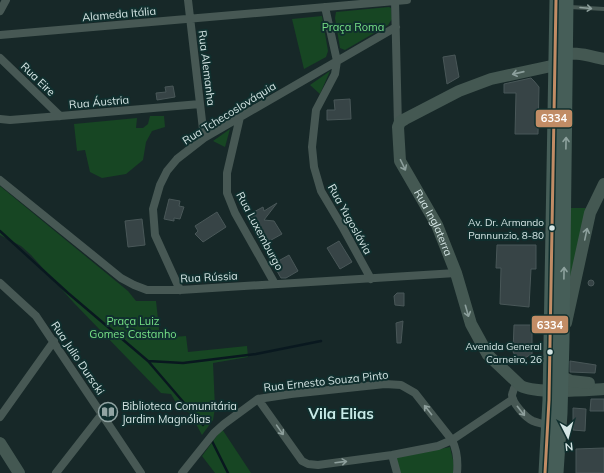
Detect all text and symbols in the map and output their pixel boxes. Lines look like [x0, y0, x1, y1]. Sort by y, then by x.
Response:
street label: Alameda Itália [81, 4, 157, 24]
one-way arrow [579, 4, 592, 11]
park label: Praça Roma [322, 20, 384, 34]
street label: Rua Alemanha [195, 29, 219, 107]
street label: Rua Eire [18, 59, 58, 99]
one-way arrow [511, 70, 524, 78]
street label: Rua Tchecoslováquia [180, 79, 278, 147]
street label: Rua Áustria [68, 92, 130, 112]
line badge: 6334 [535, 109, 573, 128]
text: 6334 [541, 111, 568, 125]
one-way arrow [562, 137, 570, 150]
one-way arrow [400, 159, 407, 171]
street label: Rua Yugoslávia [325, 181, 375, 257]
street label: Rua Inglaterra [411, 187, 456, 258]
street label: Rua Luxemburgo [233, 189, 287, 273]
place label: Av. Dr. Armando Pannunzio, 8-80 [468, 216, 544, 242]
marker: Av. Dr. Armando Pannunzio, 8-80 [547, 223, 557, 233]
one-way arrow [582, 227, 590, 240]
one-way arrow [560, 267, 568, 280]
street label: Rua Rússia [180, 269, 238, 285]
one-way arrow [464, 304, 471, 317]
park label: Praça Luiz Gomes Castanho [89, 314, 177, 341]
line badge: 6334 [531, 315, 569, 334]
text: 6334 [537, 318, 564, 332]
street label: Rua Julio Durscki [48, 319, 108, 397]
place label: Avenida General Carneiro, 26 [465, 340, 542, 366]
marker: Avenida General Carneiro, 26 [545, 347, 555, 357]
street label: Rua Ernesto Souza Pinto [263, 367, 389, 395]
place label: Biblioteca Comunitária Jardim Magnólias [122, 399, 237, 426]
library icon: Biblioteca Comunitária Jardim Magnólias [97, 401, 119, 423]
district label: Vila Elias [307, 404, 374, 423]
one-way arrow [424, 404, 433, 415]
one-way arrow [517, 406, 526, 417]
north arrow [548, 417, 588, 457]
one-way arrow [276, 424, 284, 435]
text: N [564, 440, 574, 454]
one-way arrow [334, 458, 347, 466]

